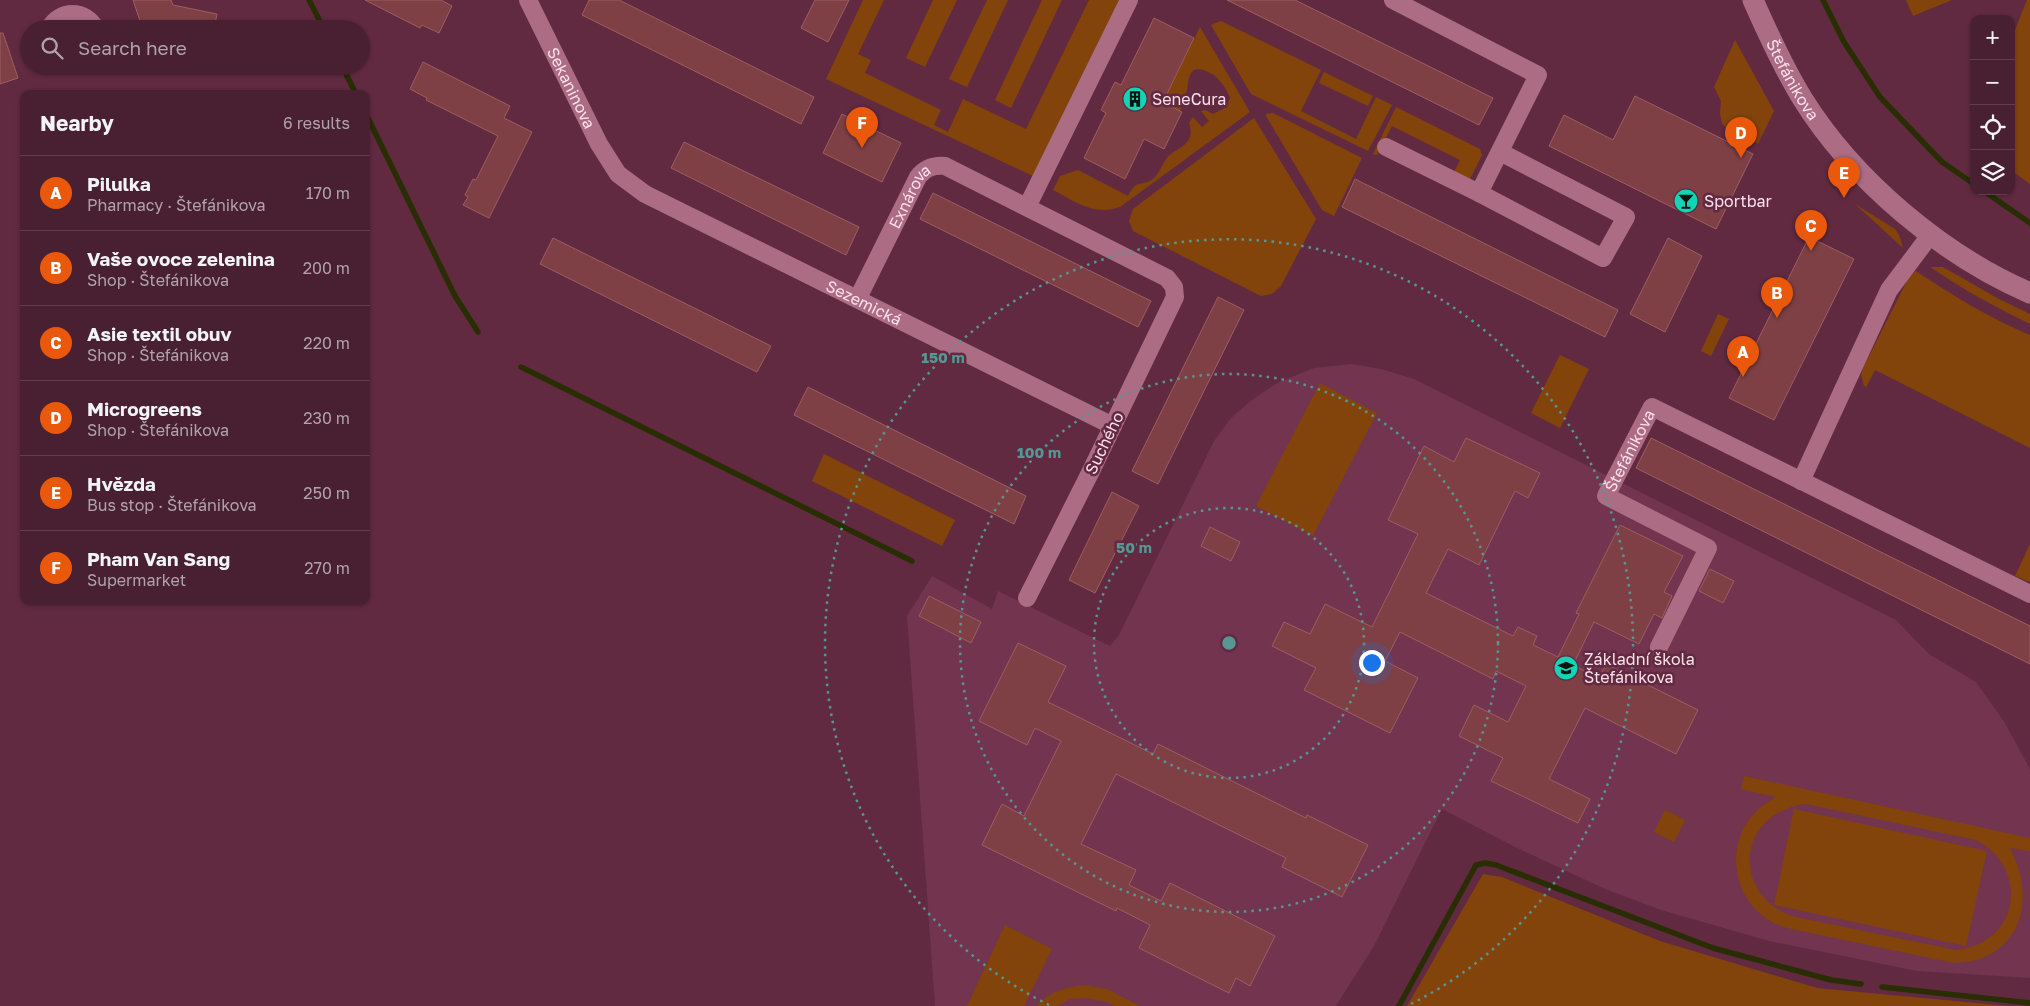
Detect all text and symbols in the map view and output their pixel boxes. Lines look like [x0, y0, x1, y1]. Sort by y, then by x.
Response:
map controls [1970, 15, 2015, 195]
button: + [1970, 15, 2015, 60]
search box [20, 20, 370, 75]
icon: search [38, 34, 66, 62]
text: Search here [78, 36, 187, 59]
street label: Štefánikova [1762, 36, 1824, 124]
street label: Sekaninova [543, 44, 600, 132]
button: − [1970, 60, 2015, 105]
building icon: SeneCura [1122, 86, 1148, 112]
place label: SeneCura [1152, 89, 1226, 109]
button: locate [1970, 105, 2015, 150]
pin: F [846, 107, 878, 148]
text: Nearby [40, 110, 114, 136]
text: 6 results [283, 113, 350, 133]
pin: D [1725, 117, 1757, 158]
button: layers [1970, 150, 2015, 195]
pin: E [1828, 157, 1860, 198]
street label: Exnárova [884, 159, 934, 232]
text: Pilulka [87, 172, 151, 195]
text: A [50, 183, 62, 203]
text: 170 m [306, 183, 350, 203]
bar icon: Sportbar [1673, 188, 1699, 214]
place label: Sportbar [1704, 191, 1772, 211]
text: Pharmacy · Štefánikova [87, 195, 266, 215]
pin: C [1795, 210, 1827, 251]
text: Vaše ovoce zelenina [87, 247, 275, 270]
text: B [50, 258, 62, 278]
text: 200 m [303, 258, 350, 278]
text: Shop · Štefánikova [87, 270, 229, 290]
street label: Sezemická [823, 275, 905, 330]
pin: B [1761, 277, 1793, 318]
text: Asie textil obuv [87, 322, 232, 345]
text: C [50, 333, 62, 353]
text: 220 m [303, 333, 350, 353]
pin: A [1727, 336, 1759, 377]
text: Shop · Štefánikova [87, 345, 229, 365]
text: 150 m [921, 348, 965, 366]
text: Microgreens [87, 397, 202, 420]
street label: Štefánikova [1600, 406, 1659, 495]
text: D [50, 408, 62, 428]
text: 230 m [303, 408, 350, 428]
street label: Suchého [1080, 408, 1128, 478]
text: Shop · Štefánikova [87, 420, 229, 440]
text: 100 m [1017, 443, 1061, 461]
text: Hvězda [87, 472, 156, 495]
text: E [51, 483, 61, 503]
text: 250 m [303, 483, 350, 503]
text: Bus stop · Štefánikova [87, 495, 257, 515]
text: 50 m [1116, 538, 1152, 556]
text: Pham Van Sang [87, 547, 230, 570]
text: F [51, 558, 61, 578]
text: 270 m [304, 558, 350, 578]
text: Supermarket [87, 570, 186, 590]
centre of rings [1220, 634, 1238, 652]
place label: Základní škola Štefánikova [1584, 649, 1695, 687]
your location [1359, 650, 1385, 676]
school or university icon: Základní škola Štefánikova [1553, 655, 1579, 681]

